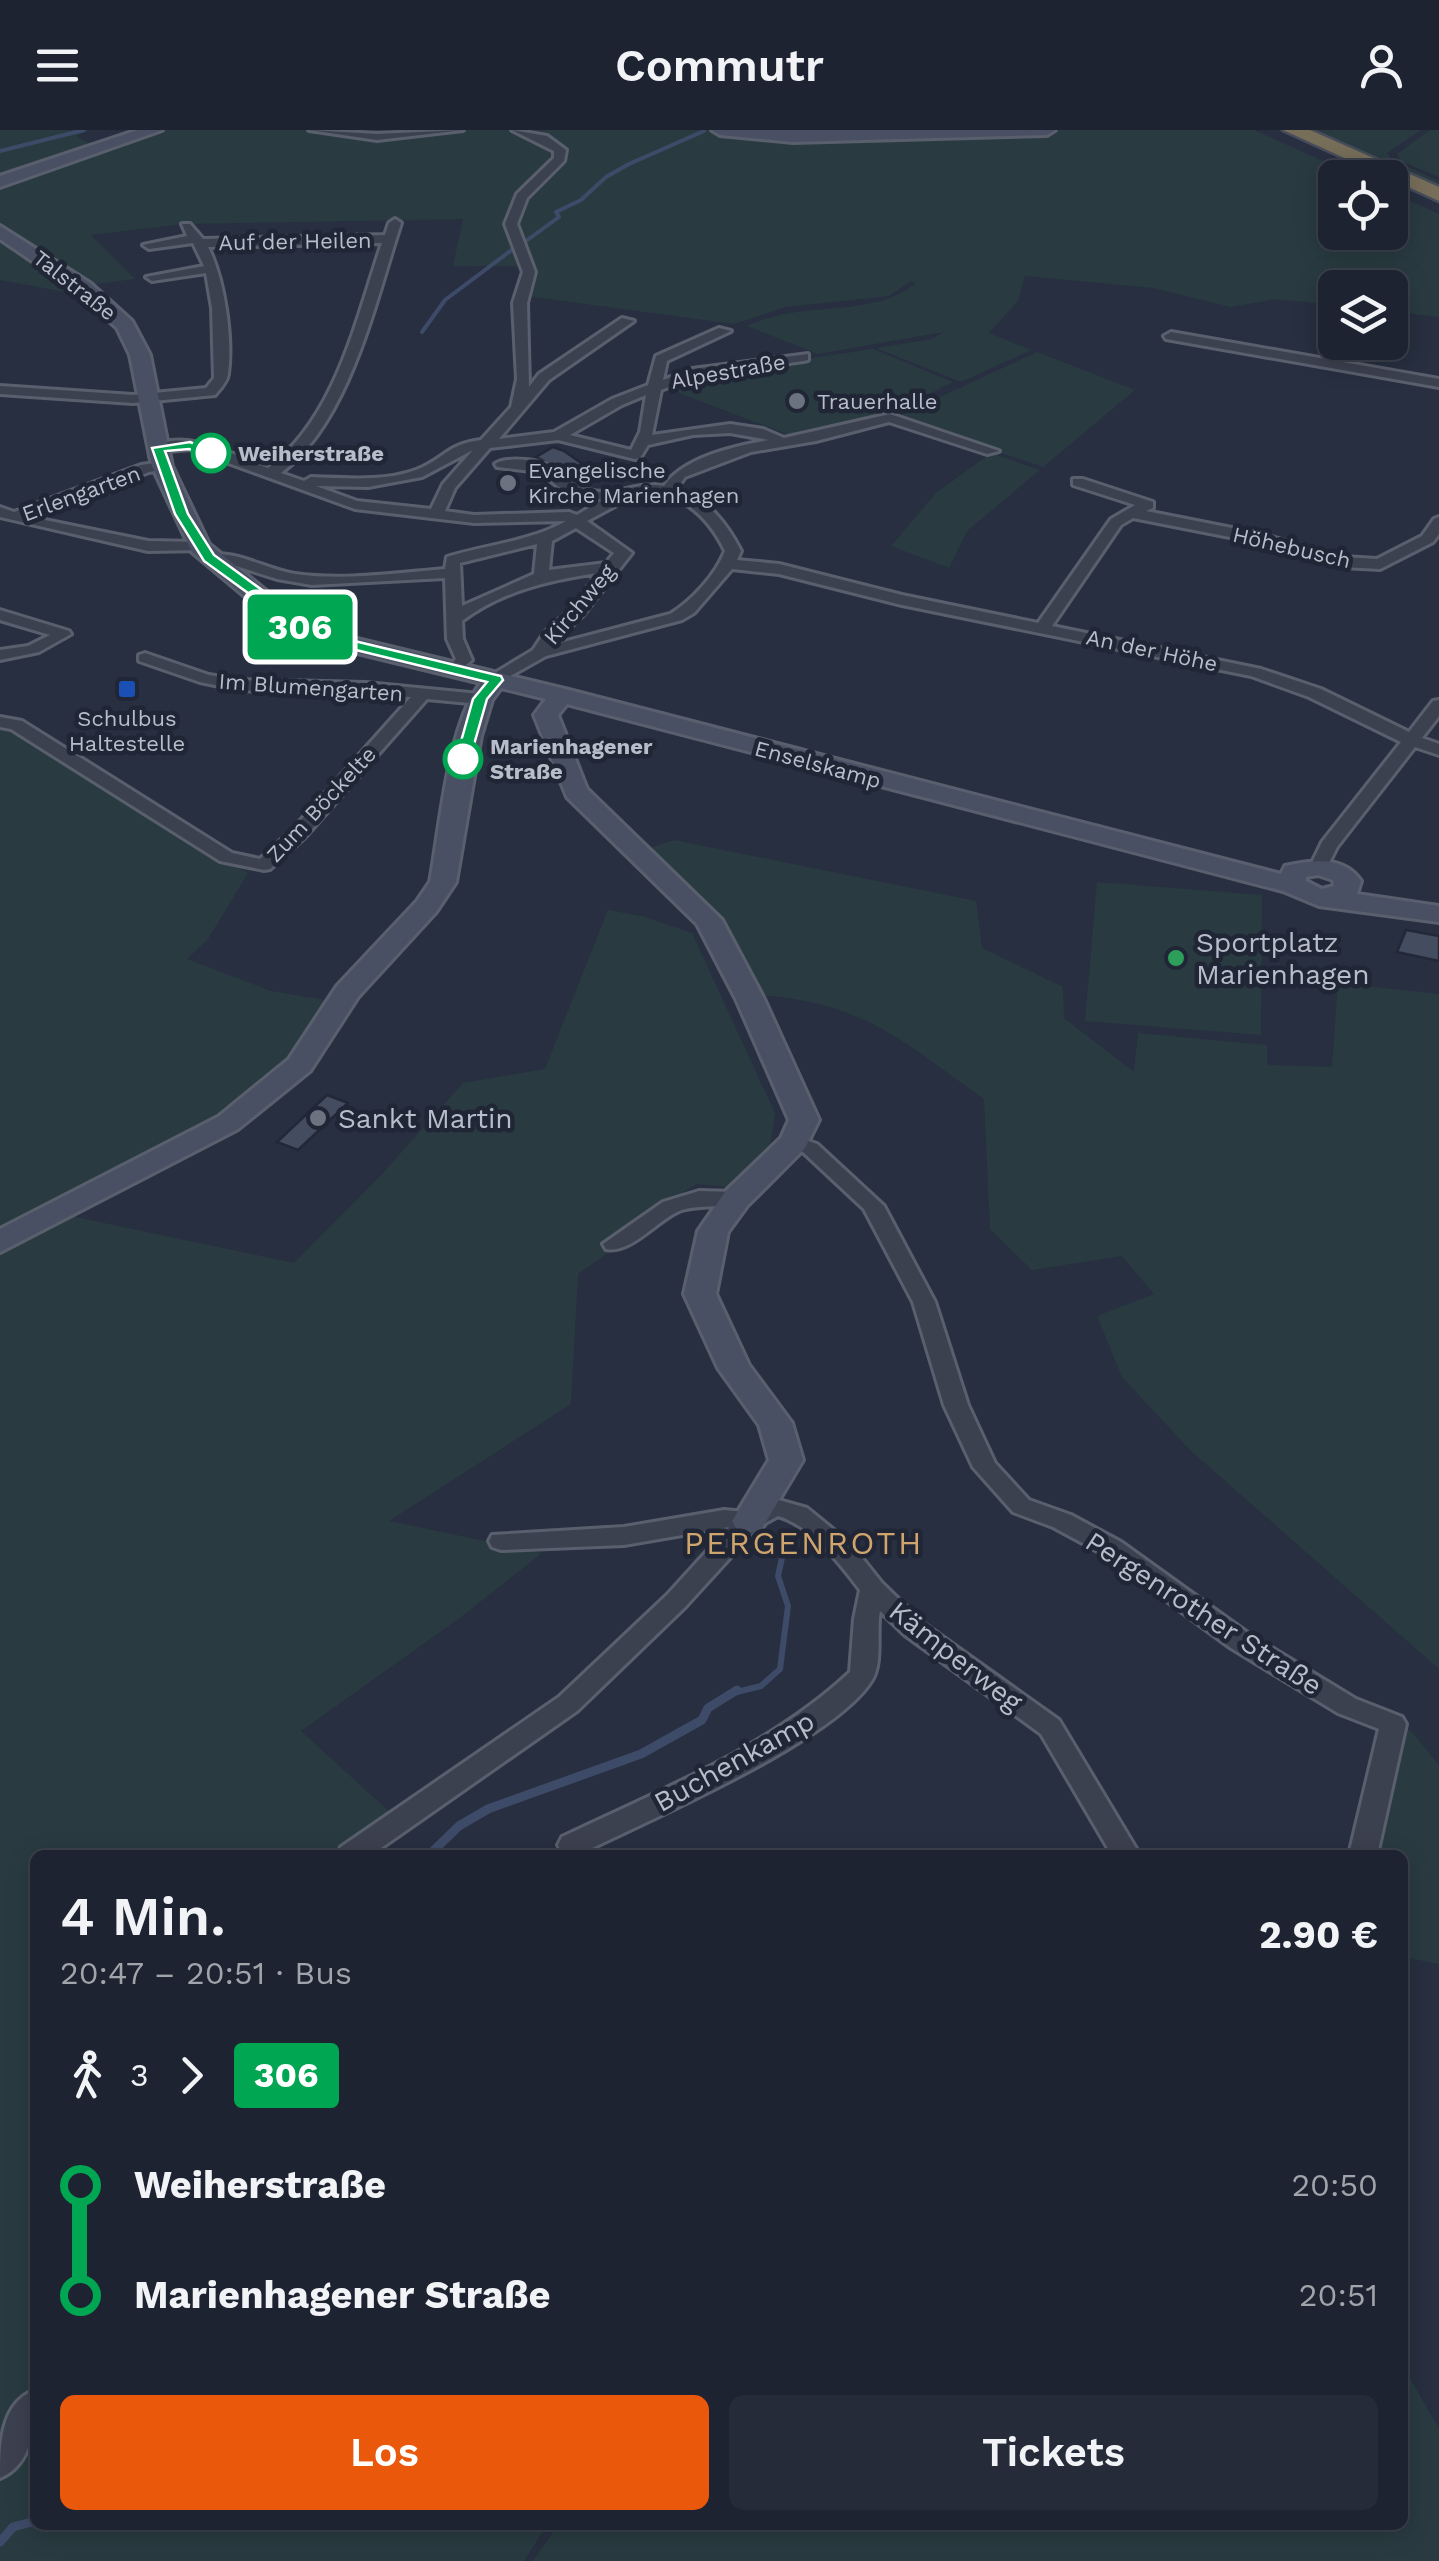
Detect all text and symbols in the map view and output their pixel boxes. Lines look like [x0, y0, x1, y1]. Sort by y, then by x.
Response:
icon: menu [30, 38, 85, 93]
icon: person [1354, 38, 1409, 93]
text: Commutr [615, 39, 824, 92]
map controls [1318, 160, 1408, 360]
button: locate [1318, 160, 1408, 250]
street label: Auf der Heilen [218, 228, 372, 255]
street label: Talstraße [28, 245, 121, 326]
button: layers [1318, 270, 1408, 360]
street label: Alpestraße [669, 349, 787, 394]
place label: Trauerhalle [817, 389, 937, 414]
marker: Trauerhalle [786, 390, 808, 412]
marker: Weiherstraße [192, 434, 230, 472]
place label: Weiherstraße [238, 441, 384, 466]
place label: Evangelische Kirche Marienhagen [528, 458, 739, 508]
street label: Erlengarten [19, 461, 144, 526]
marker: Evangelische Kirche Marienhagen [497, 472, 519, 494]
street label: Höhebusch [1230, 522, 1353, 573]
street label: Kirchweg [539, 559, 620, 650]
line badge: 306 [242, 594, 358, 660]
text: 306 [268, 606, 332, 648]
street label: An der Höhe [1084, 624, 1220, 677]
street label: Im Blumengarten [218, 669, 404, 706]
marker: Schulbus Haltestelle [116, 678, 138, 700]
place label: Schulbus Haltestelle [69, 706, 185, 756]
place label: Marienhagener Straße [490, 734, 653, 784]
street label: Enselskamp [752, 736, 884, 793]
marker: Marienhagener Straße [444, 740, 482, 778]
street label: Zum Böckelte [262, 742, 381, 867]
place label: Sportplatz Marienhagen [1196, 926, 1370, 991]
marker: Sportplatz Marienhagen [1165, 947, 1187, 969]
place label: Sankt Martin [338, 1102, 513, 1135]
marker: Sankt Martin [307, 1107, 329, 1129]
district label: PERGENROTH [684, 1524, 924, 1562]
street label: Pergenrother Straße [1079, 1525, 1328, 1702]
street label: Kämperweg [883, 1594, 1029, 1719]
street label: Buchenkamp [649, 1704, 820, 1819]
text: 4 Min. [60, 1884, 226, 1948]
text: 2.90 € [1259, 1913, 1378, 1957]
text: 20:47 – 20:51 · Bus [60, 1954, 352, 1992]
icon: walk [60, 2048, 115, 2103]
icon: forward [164, 2048, 219, 2103]
text: 306 [254, 2054, 319, 2096]
text: 3 [130, 2056, 149, 2094]
text: Weiherstraße [134, 2163, 386, 2207]
text: 20:50 [1291, 2166, 1378, 2204]
text: Marienhagener Straße [134, 2273, 551, 2317]
text: 20:51 [1299, 2276, 1378, 2314]
button: Los [60, 2395, 709, 2510]
button: Tickets [729, 2395, 1378, 2510]

